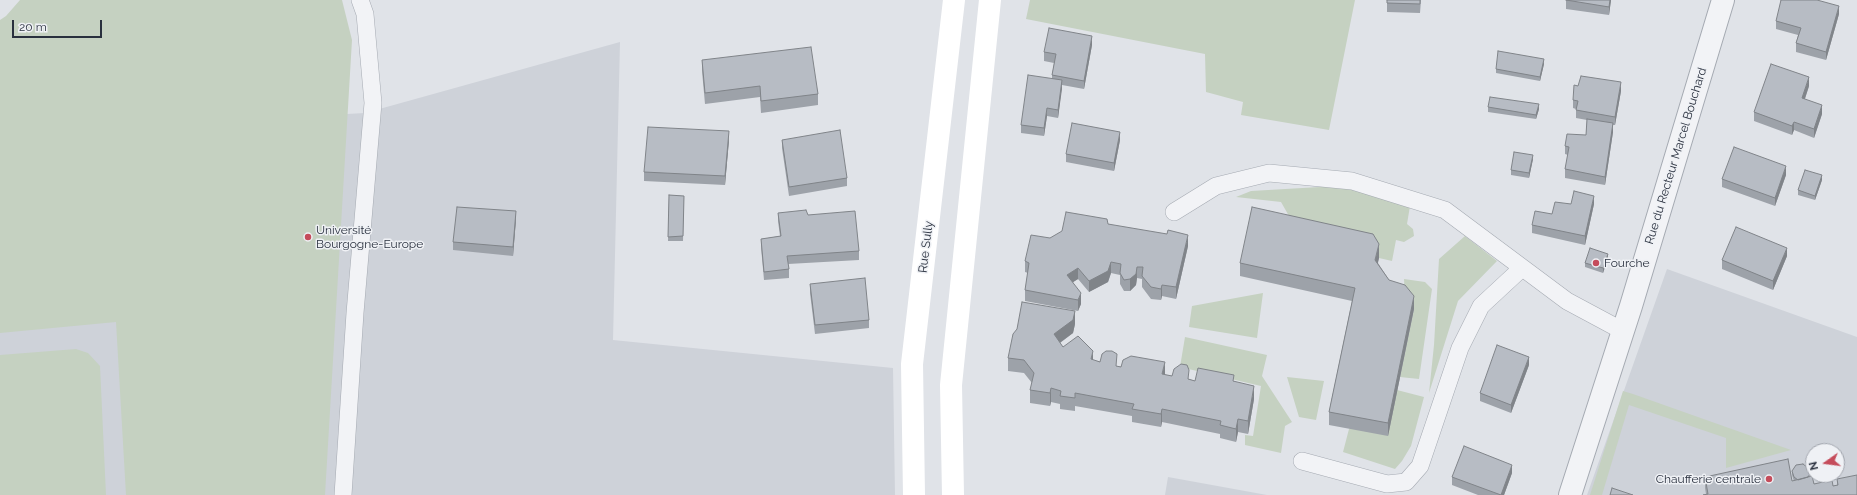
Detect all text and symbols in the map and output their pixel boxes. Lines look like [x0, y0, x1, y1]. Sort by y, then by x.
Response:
scale bar [14, 12, 104, 38]
text: 20 m [19, 20, 47, 34]
street label: Rue du Recteur Marcel Bouchard [1642, 66, 1710, 246]
street label: Rue Sully [916, 220, 936, 274]
place label: Université Bourgogne-Europe [316, 223, 423, 251]
marker: Université Bourgogne-Europe [303, 232, 313, 242]
place label: Fourche [1604, 256, 1650, 270]
marker: Fourche [1591, 258, 1601, 268]
north arrow [1805, 443, 1845, 483]
text: N [1807, 460, 1821, 471]
place label: Chaufferie centrale [1656, 472, 1761, 486]
marker: Chaufferie centrale [1764, 474, 1774, 484]

